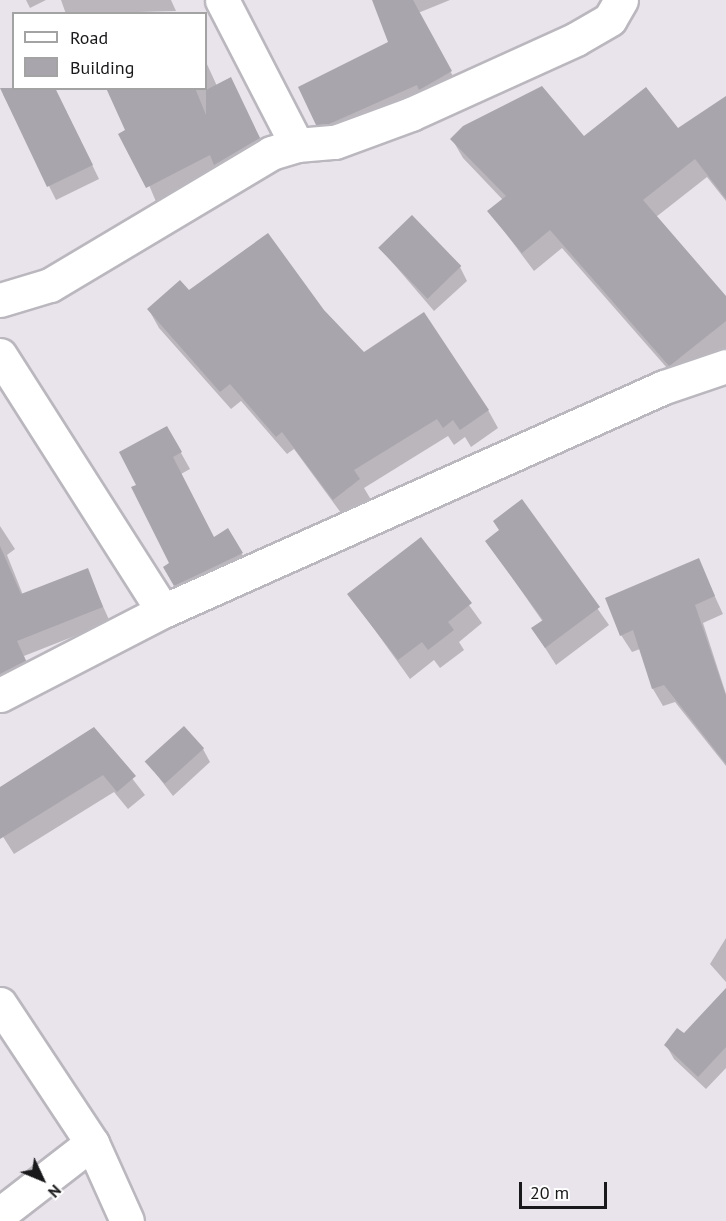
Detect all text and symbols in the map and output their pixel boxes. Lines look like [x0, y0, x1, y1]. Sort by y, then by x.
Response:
legend [12, 12, 207, 90]
text: Road [70, 26, 108, 49]
text: Building [70, 56, 134, 79]
north arrow [12, 1149, 72, 1209]
scale bar [522, 1170, 610, 1208]
text: N [44, 1181, 66, 1202]
text: 20 m [530, 1181, 569, 1204]

